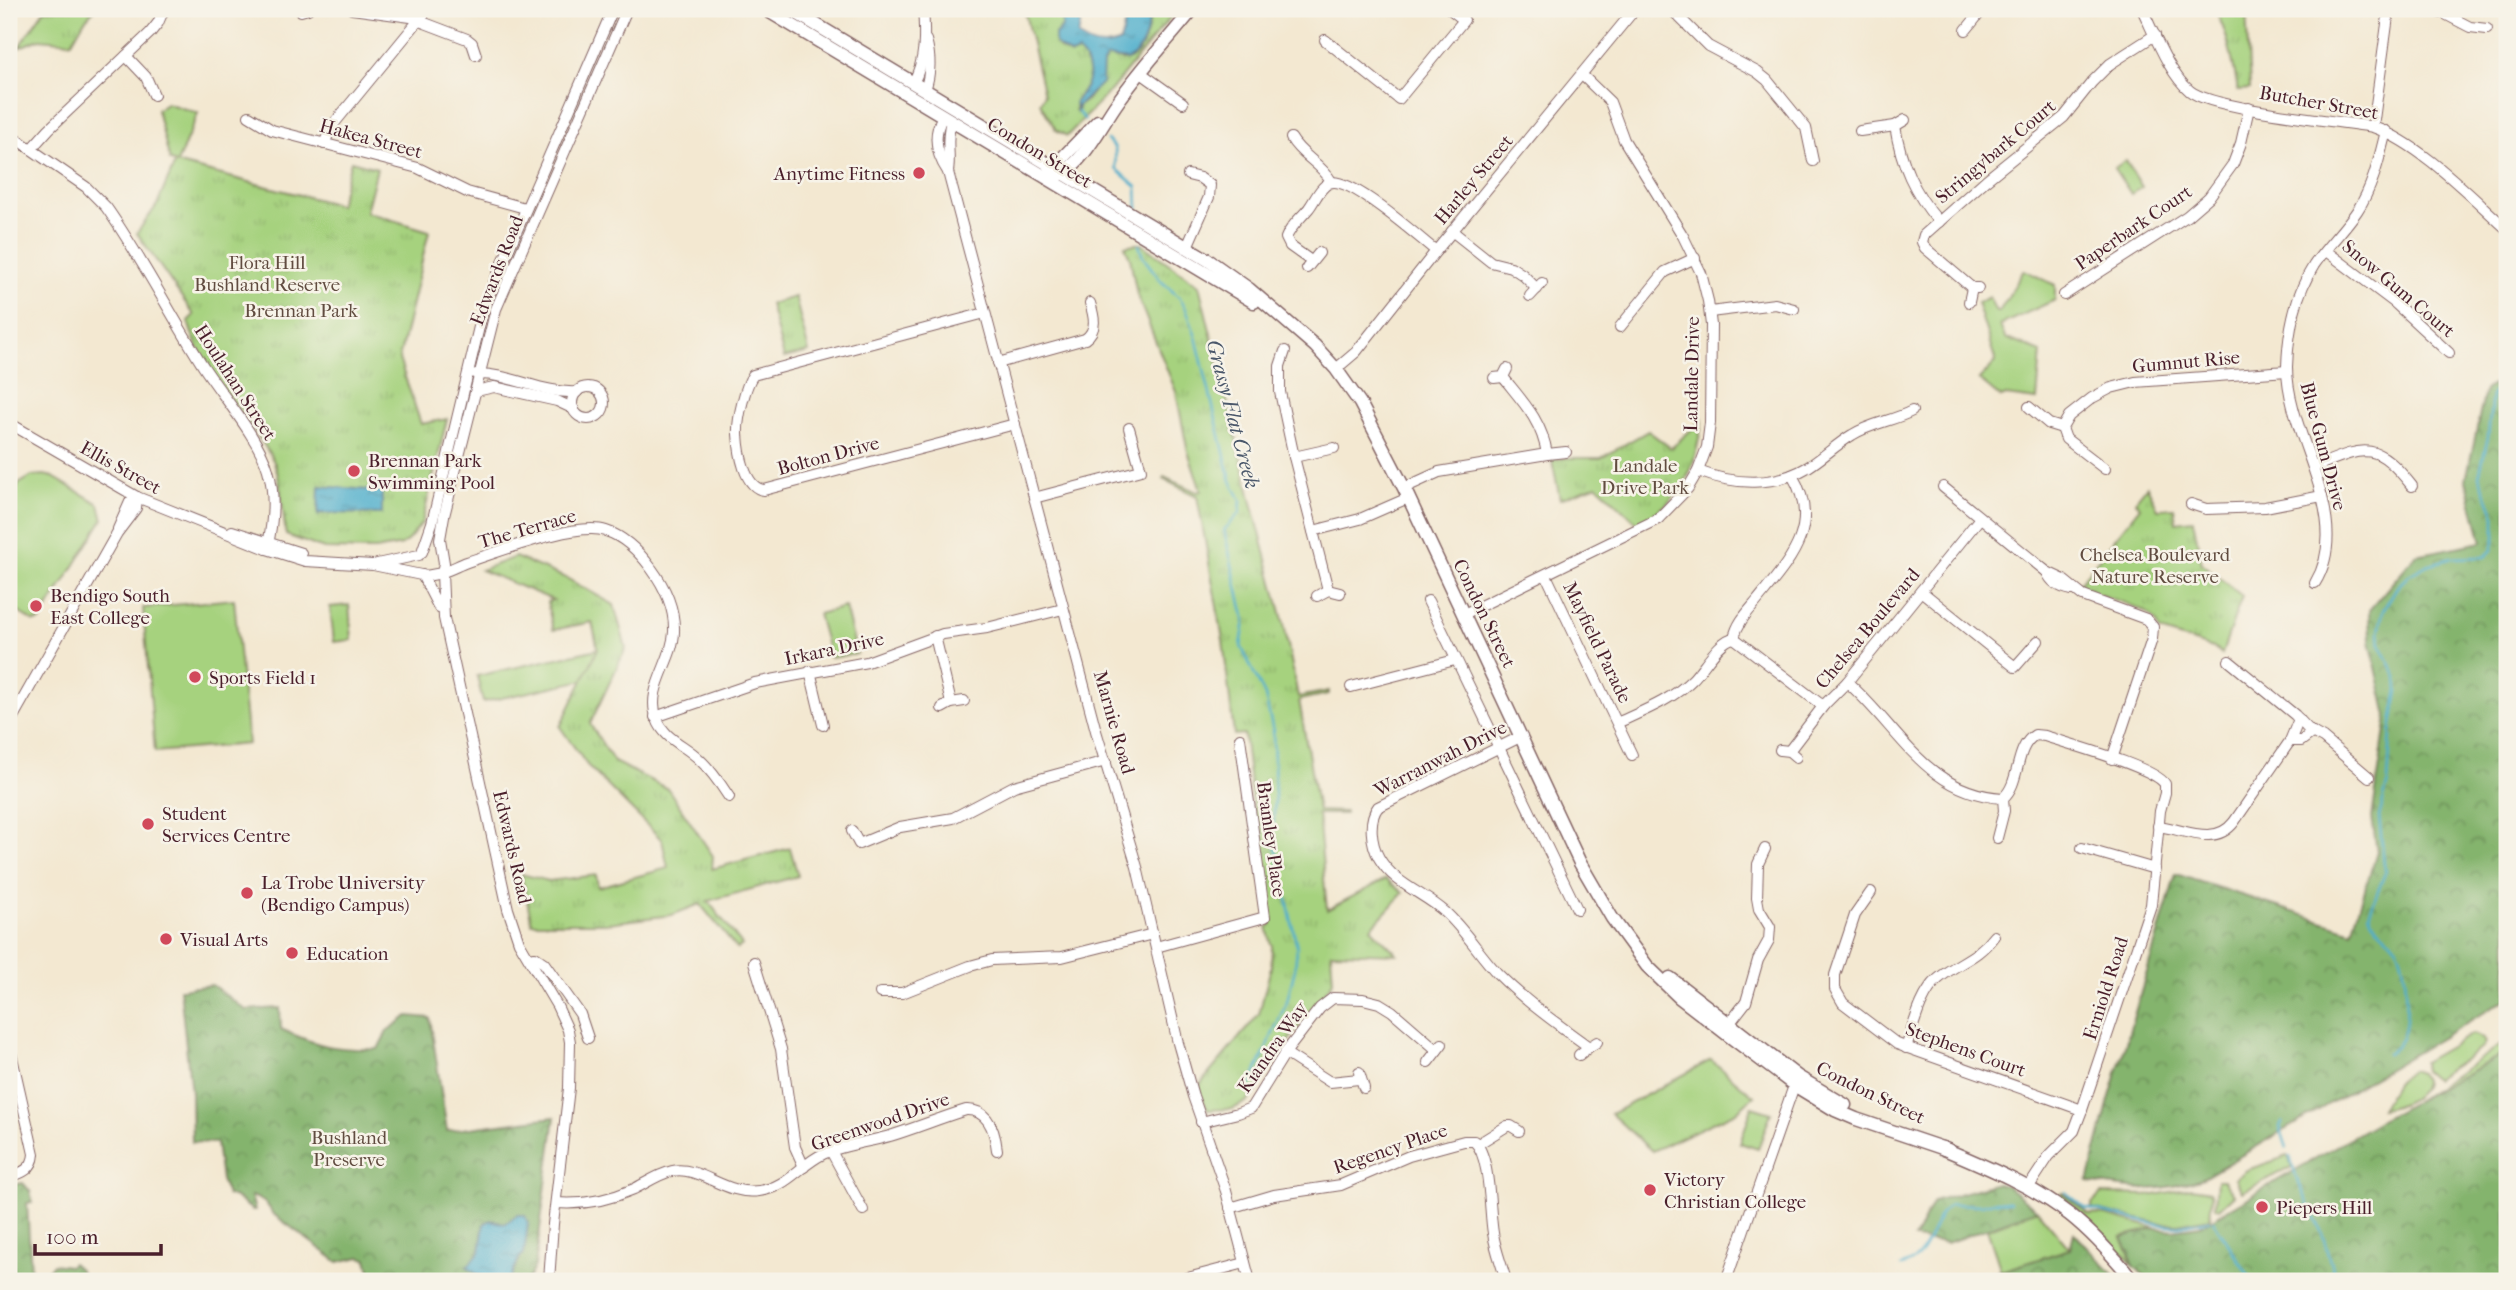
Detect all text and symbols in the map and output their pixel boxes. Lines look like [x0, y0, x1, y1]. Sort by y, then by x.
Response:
street label: Butcher Street [2258, 82, 2380, 124]
street label: Stringybark Court [1931, 95, 2060, 208]
street label: Condon Street [983, 113, 1096, 193]
street label: Hakea Street [317, 115, 425, 163]
street label: Harley Street [1430, 130, 1518, 229]
place label: Anytime Fitness [773, 163, 905, 185]
marker: Anytime Fitness [911, 165, 927, 181]
street label: Paperbark Court [2071, 180, 2196, 275]
street label: Edwards Road [466, 212, 528, 328]
street label: Snow Gum Court [2338, 235, 2459, 342]
park label: Flora Hill Bushland Reserve [194, 252, 340, 296]
park label: Brennan Park [244, 300, 358, 322]
street label: Landale Drive [1680, 316, 1704, 432]
street label: Houlahan Street [190, 320, 281, 445]
water label: Grassy Flat Creek [1202, 337, 1264, 491]
street label: Gumnut Rise [2131, 346, 2241, 378]
street label: Blue Gum Drive [2295, 380, 2351, 513]
street label: Bolton Drive [775, 432, 882, 480]
street label: Ellis Street [76, 437, 165, 499]
place label: Brennan Park Swimming Pool [368, 450, 495, 494]
park label: Landale Drive Park [1601, 455, 1689, 499]
marker: Brennan Park Swimming Pool [346, 463, 362, 479]
street label: The Terrace [476, 505, 579, 553]
park label: Chelsea Boulevard Nature Reserve [2080, 544, 2231, 588]
street label: Condon Street [1448, 555, 1520, 672]
street label: Chelsea Boulevard [1811, 563, 1925, 693]
street label: Mayfield Parade [1558, 578, 1636, 707]
place label: Bendigo South East College [50, 585, 170, 629]
marker: Bendigo South East College [28, 598, 44, 614]
street label: Irkara Drive [782, 628, 886, 670]
place label: Sports Field 1 [209, 667, 316, 689]
street label: Marnie Road [1089, 668, 1139, 777]
marker: Sports Field 1 [187, 669, 203, 685]
street label: Warranwah Drive [1370, 716, 1510, 802]
street label: Bramley Place [1252, 780, 1290, 898]
street label: Edwards Road [488, 788, 536, 907]
place label: Student Services Centre [162, 803, 290, 847]
marker: Student Services Centre [140, 816, 156, 832]
place label: La Trobe University (Bendigo Campus) [261, 872, 426, 916]
marker: La Trobe University (Bendigo Campus) [239, 885, 255, 901]
place label: Visual Arts [179, 929, 268, 951]
marker: Visual Arts [158, 931, 174, 947]
street label: Erniold Road [2079, 933, 2133, 1043]
place label: Education [306, 943, 389, 965]
marker: Education [284, 945, 300, 961]
street label: Kiandra Way [1233, 997, 1313, 1097]
street label: Stephens Court [1903, 1018, 2029, 1082]
street label: Condon Street [1813, 1057, 1929, 1129]
street label: Greenwood Drive [808, 1088, 952, 1156]
street label: Regency Place [1330, 1119, 1450, 1179]
park label: Bushland Preserve [311, 1127, 388, 1171]
place label: Victory Christian College [1663, 1169, 1806, 1213]
marker: Victory Christian College [1642, 1182, 1658, 1198]
place label: Piepers Hill [2276, 1197, 2372, 1219]
marker: Piepers Hill [2254, 1199, 2270, 1215]
scale bar [35, 1213, 161, 1257]
text: 100 m [46, 1225, 99, 1249]

